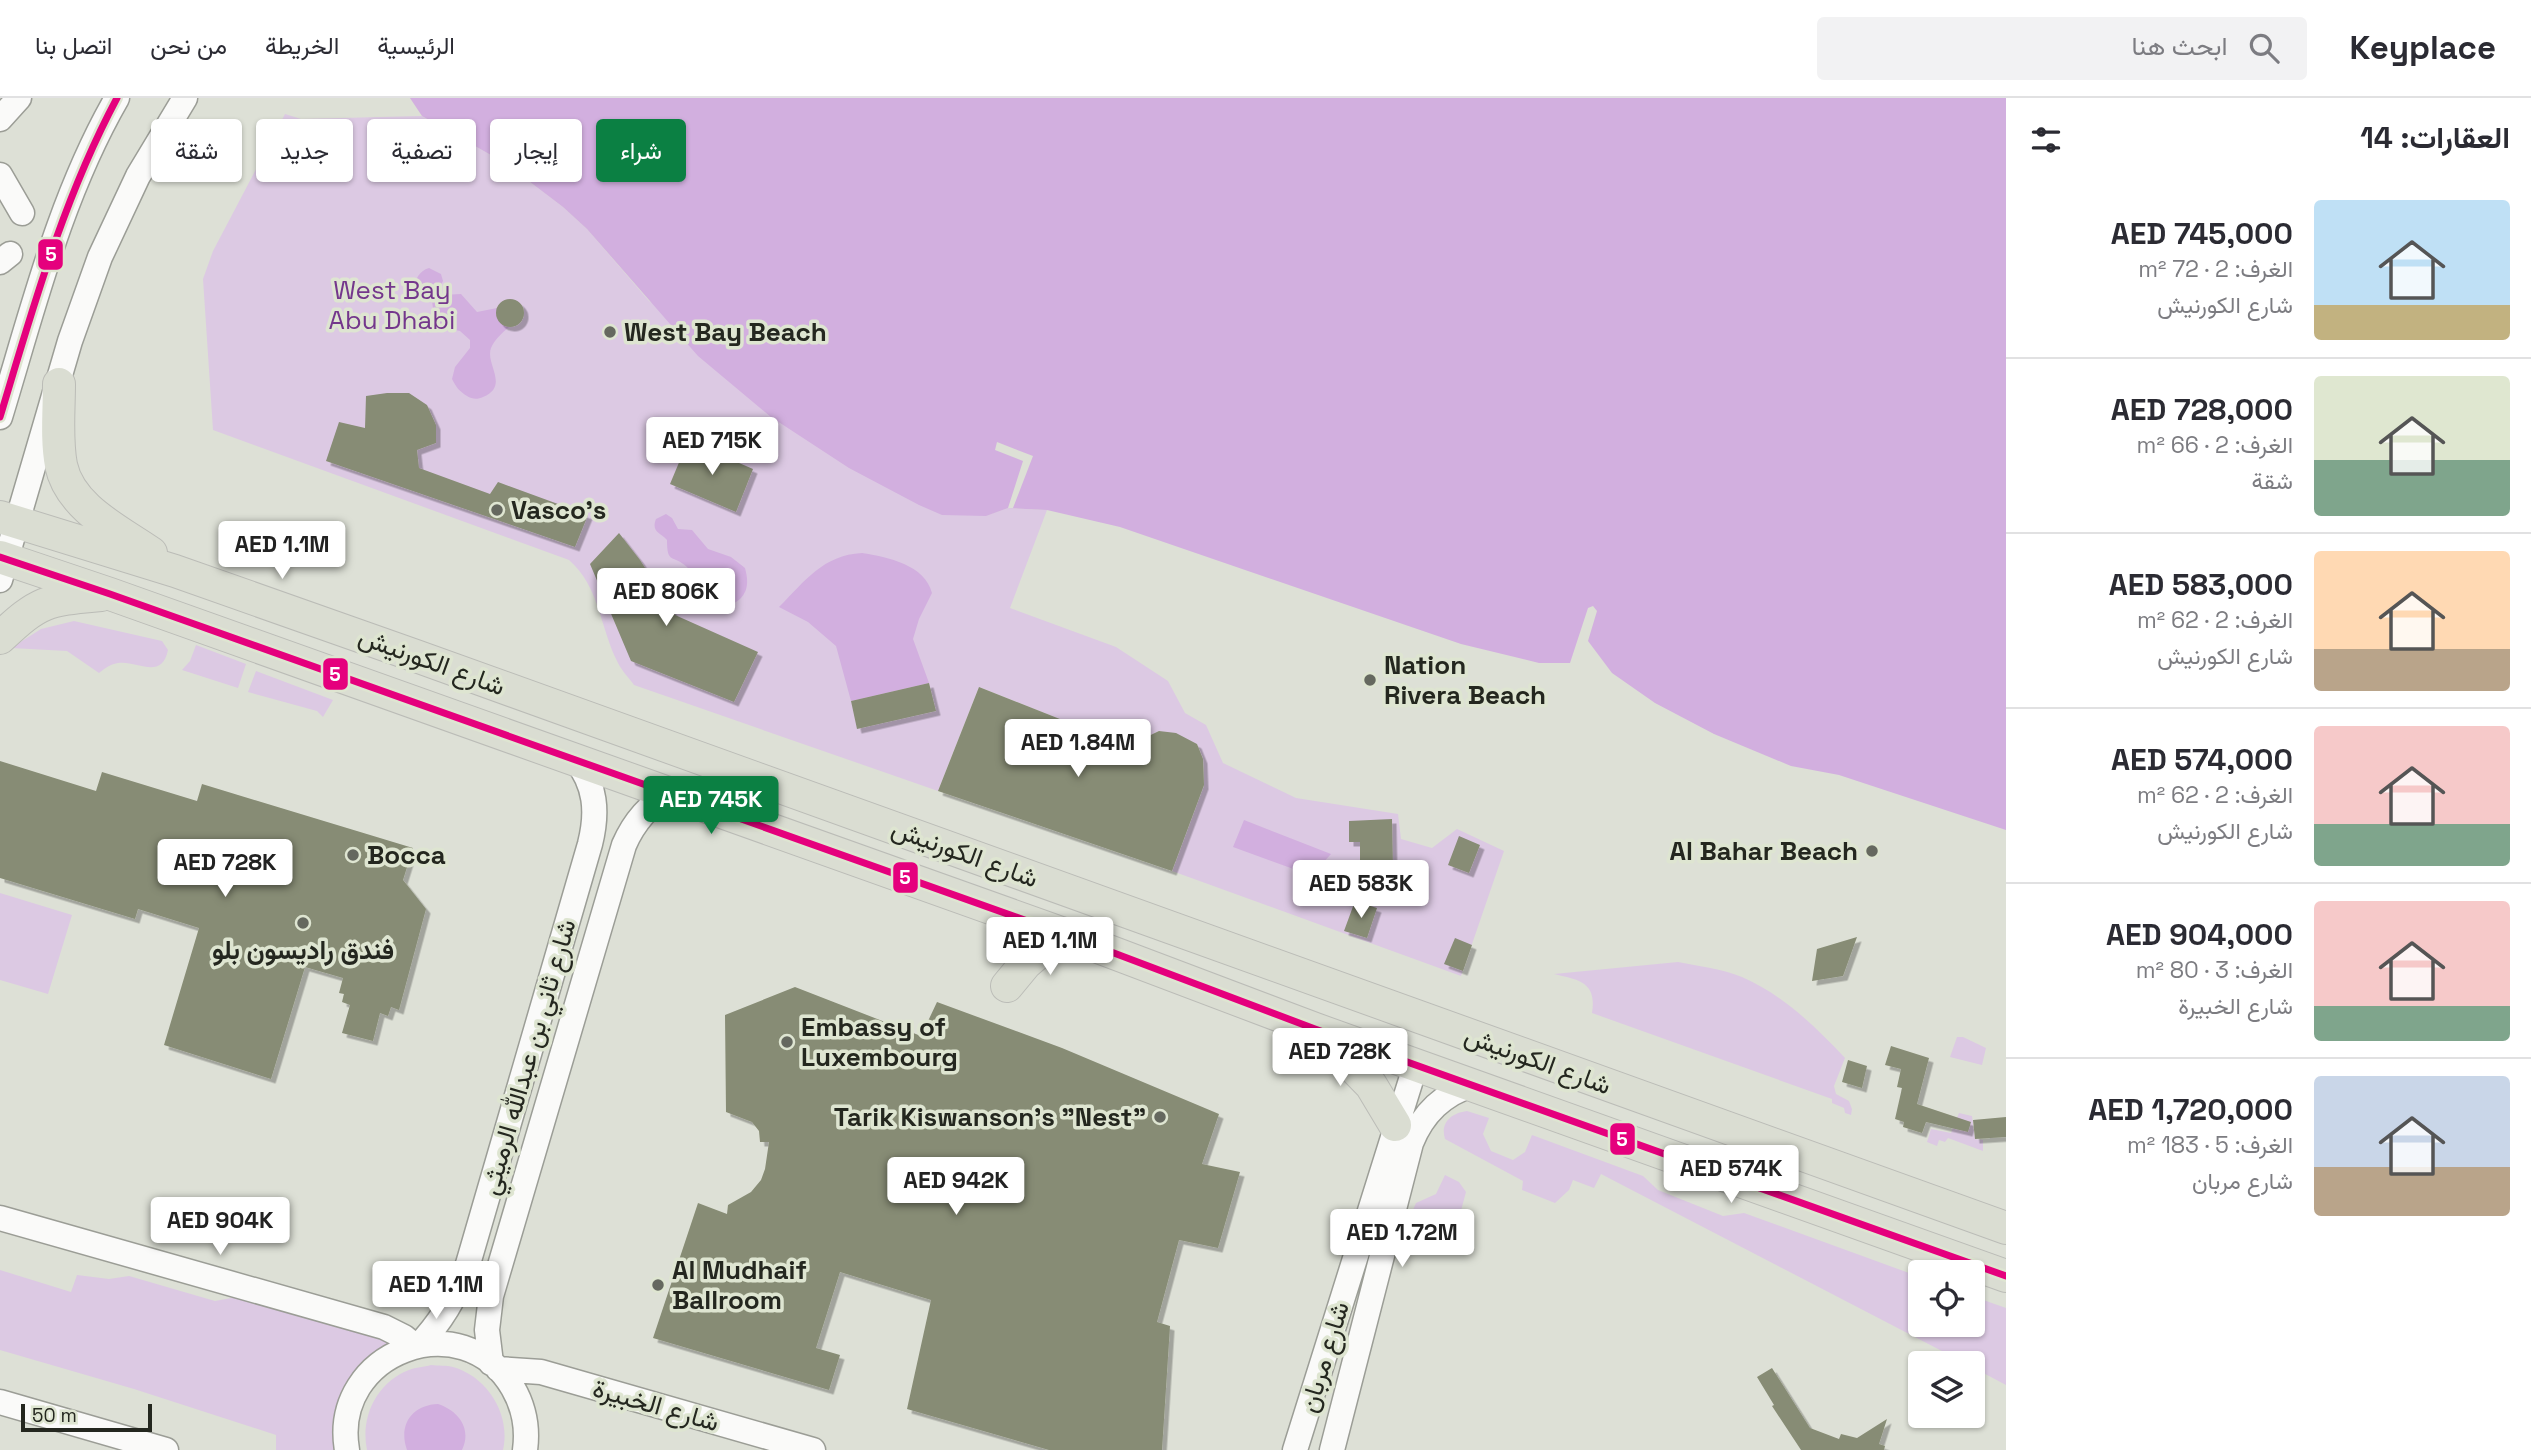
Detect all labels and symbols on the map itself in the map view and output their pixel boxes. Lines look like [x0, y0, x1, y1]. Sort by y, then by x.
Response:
line badge: 5 [37, 238, 64, 271]
text: 5 [45, 242, 57, 267]
park label: West Bay Abu Dhabi [329, 273, 455, 337]
place label: West Bay Beach [624, 315, 827, 349]
marker: West Bay Beach [602, 324, 618, 340]
pin: AED 715K [640, 418, 784, 477]
place label: Vasco's [511, 493, 606, 527]
marker: Vasco's [489, 502, 505, 518]
pin: AED 1.1M [210, 522, 354, 581]
pin: AED 806K [594, 568, 738, 628]
street label: شارع الكورنيش [354, 619, 510, 704]
place label: Nation Rivera Beach [1384, 648, 1546, 712]
line badge: 5 [322, 657, 349, 691]
text: 5 [329, 662, 341, 687]
marker: Nation Rivera Beach [1362, 672, 1378, 688]
pin: AED 1.84M [998, 720, 1158, 779]
pin: AED 745K [639, 776, 783, 836]
street label: شارع الكورنيش [887, 811, 1043, 896]
place label: Al Bahar Beach [1669, 834, 1858, 868]
place label: Bocca [367, 838, 446, 872]
pin: AED 728K [153, 840, 297, 899]
marker: Al Bahar Beach [1864, 843, 1880, 859]
marker: Bocca [345, 847, 361, 863]
pin: AED 583K [1289, 860, 1433, 920]
line badge: 5 [892, 861, 919, 894]
text: 5 [899, 865, 911, 890]
marker: فندق راديسون بلو [295, 915, 311, 931]
street label: شارع ثاني بن عبدالله الرميثي [472, 915, 588, 1200]
pin: AED 1.1M [978, 918, 1122, 977]
place label: فندق راديسون بلو [212, 933, 394, 967]
place label: Embassy of Luxembourg [801, 1010, 958, 1074]
street label: شارع الكورنيش [1460, 1018, 1616, 1103]
pin: AED 728K [1268, 1028, 1412, 1088]
marker: Embassy of Luxembourg [779, 1034, 795, 1050]
place label: Tarik Kiswanson's "Nest" [834, 1100, 1146, 1134]
marker: Tarik Kiswanson's "Nest" [1152, 1109, 1168, 1125]
line badge: 5 [1609, 1122, 1636, 1156]
text: 5 [1616, 1127, 1628, 1152]
pin: AED 574K [1659, 1146, 1803, 1205]
pin: AED 942K [884, 1158, 1028, 1217]
pin: AED 904K [148, 1198, 292, 1257]
pin: AED 1.72M [1322, 1210, 1482, 1269]
place label: Al Mudhaif Ballroom [672, 1253, 807, 1317]
pin: AED 1.1M [364, 1262, 508, 1321]
marker: Al Mudhaif Ballroom [650, 1277, 666, 1293]
street label: شارع مربان [1291, 1297, 1358, 1417]
street label: شارع الخبيرة [589, 1371, 723, 1440]
scale bar [21, 1401, 152, 1433]

